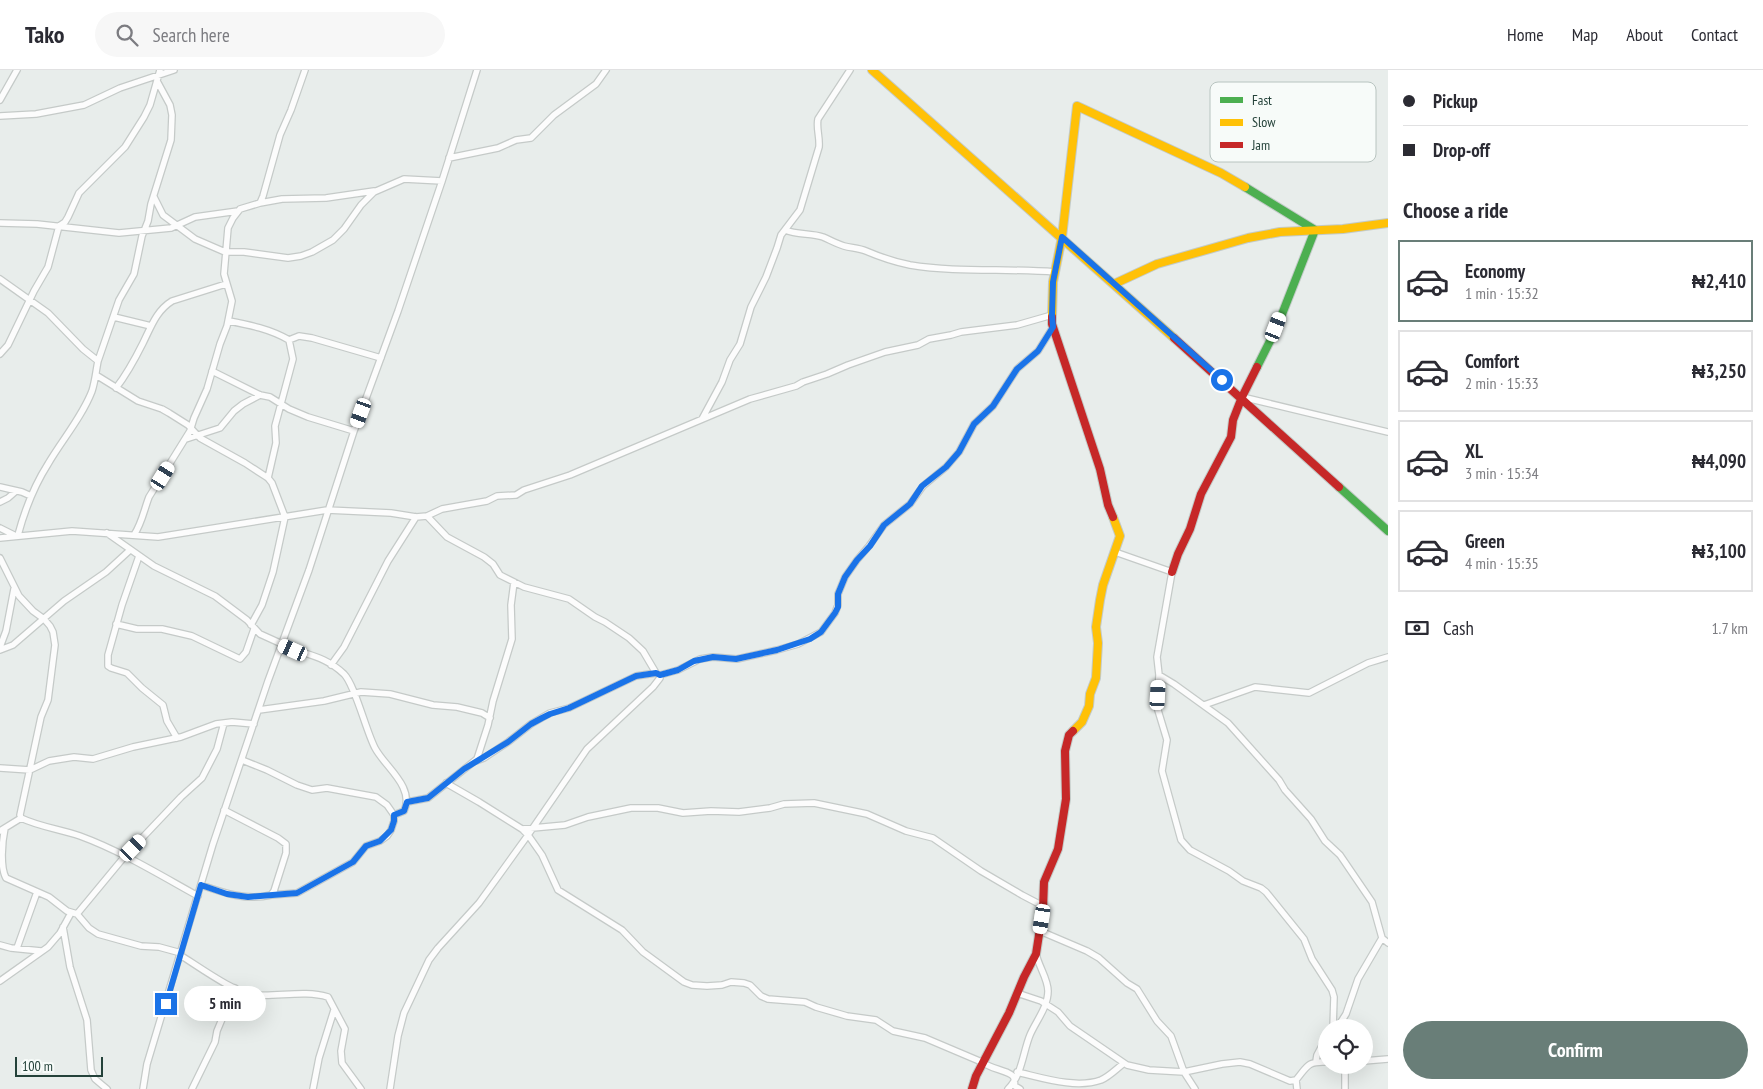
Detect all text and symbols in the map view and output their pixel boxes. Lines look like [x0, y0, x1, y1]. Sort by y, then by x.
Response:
search box [95, 12, 445, 57]
text: Tako [25, 19, 65, 50]
icon: search [113, 21, 141, 49]
text: Search here [153, 23, 230, 47]
text: Home [1507, 23, 1544, 46]
text: Map [1572, 23, 1598, 46]
text: About [1626, 23, 1663, 46]
text: Contact [1691, 23, 1738, 46]
legend [1210, 82, 1376, 162]
text: Pickup [1433, 89, 1478, 113]
text: Fast [1252, 91, 1272, 109]
text: Slow [1252, 113, 1276, 131]
text: Jam [1251, 136, 1270, 154]
text: Drop-off [1433, 138, 1490, 162]
text: Choose a ride [1403, 196, 1508, 224]
icon: car [1405, 259, 1450, 304]
text: Economy [1465, 259, 1525, 283]
text: ₦2,410 [1692, 269, 1746, 293]
text: 1 min · 15:32 [1465, 283, 1539, 303]
car [1263, 310, 1288, 344]
icon: car [1405, 349, 1450, 394]
text: Comfort [1465, 349, 1519, 373]
text: ₦3,250 [1692, 359, 1746, 383]
route start [1211, 369, 1233, 391]
text: 2 min · 15:33 [1465, 373, 1539, 393]
car [348, 396, 373, 430]
icon: car [1405, 439, 1450, 484]
text: XL [1465, 439, 1483, 463]
text: ₦4,090 [1692, 449, 1746, 473]
car [148, 459, 177, 493]
text: 3 min · 15:34 [1465, 463, 1539, 483]
icon: car [1405, 529, 1450, 574]
text: Green [1465, 529, 1505, 553]
text: ₦3,100 [1692, 539, 1746, 563]
text: 4 min · 15:35 [1465, 553, 1539, 573]
icon: cash [1403, 614, 1431, 642]
text: Cash [1443, 616, 1474, 640]
text: 1.7 km [1711, 618, 1748, 638]
car [276, 637, 309, 663]
car [1149, 680, 1166, 710]
car [117, 832, 148, 864]
car [1032, 903, 1051, 935]
callout: 5 min [184, 986, 266, 1022]
route end [155, 993, 177, 1015]
text: 5 min [209, 993, 241, 1013]
map controls [1318, 1019, 1373, 1074]
button: locate [1318, 1019, 1373, 1074]
button: Confirm [1403, 1021, 1748, 1079]
scale bar [15, 1054, 102, 1077]
text: 100 m [22, 1057, 53, 1075]

